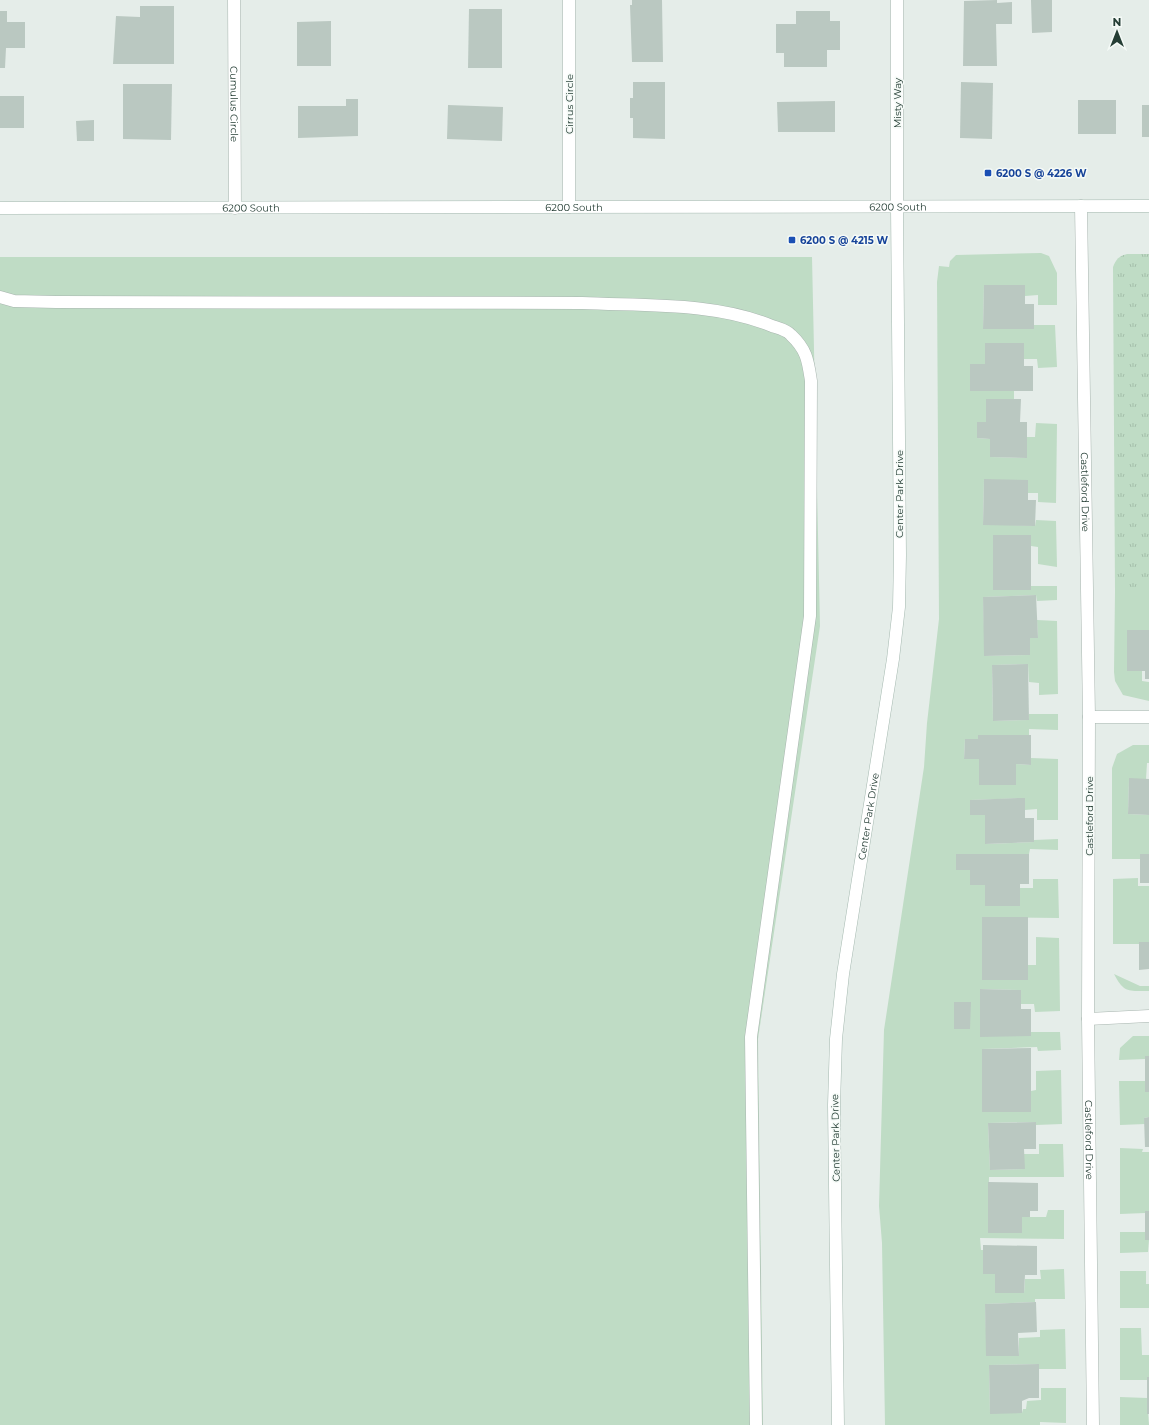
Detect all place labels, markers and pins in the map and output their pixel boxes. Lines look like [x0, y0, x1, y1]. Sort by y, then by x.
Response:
place label: 6200 S @ 4226 W [996, 167, 1087, 180]
marker: 6200 S @ 4226 W [983, 168, 993, 178]
place label: 6200 S @ 4215 W [800, 234, 889, 247]
marker: 6200 S @ 4215 W [787, 235, 797, 245]

